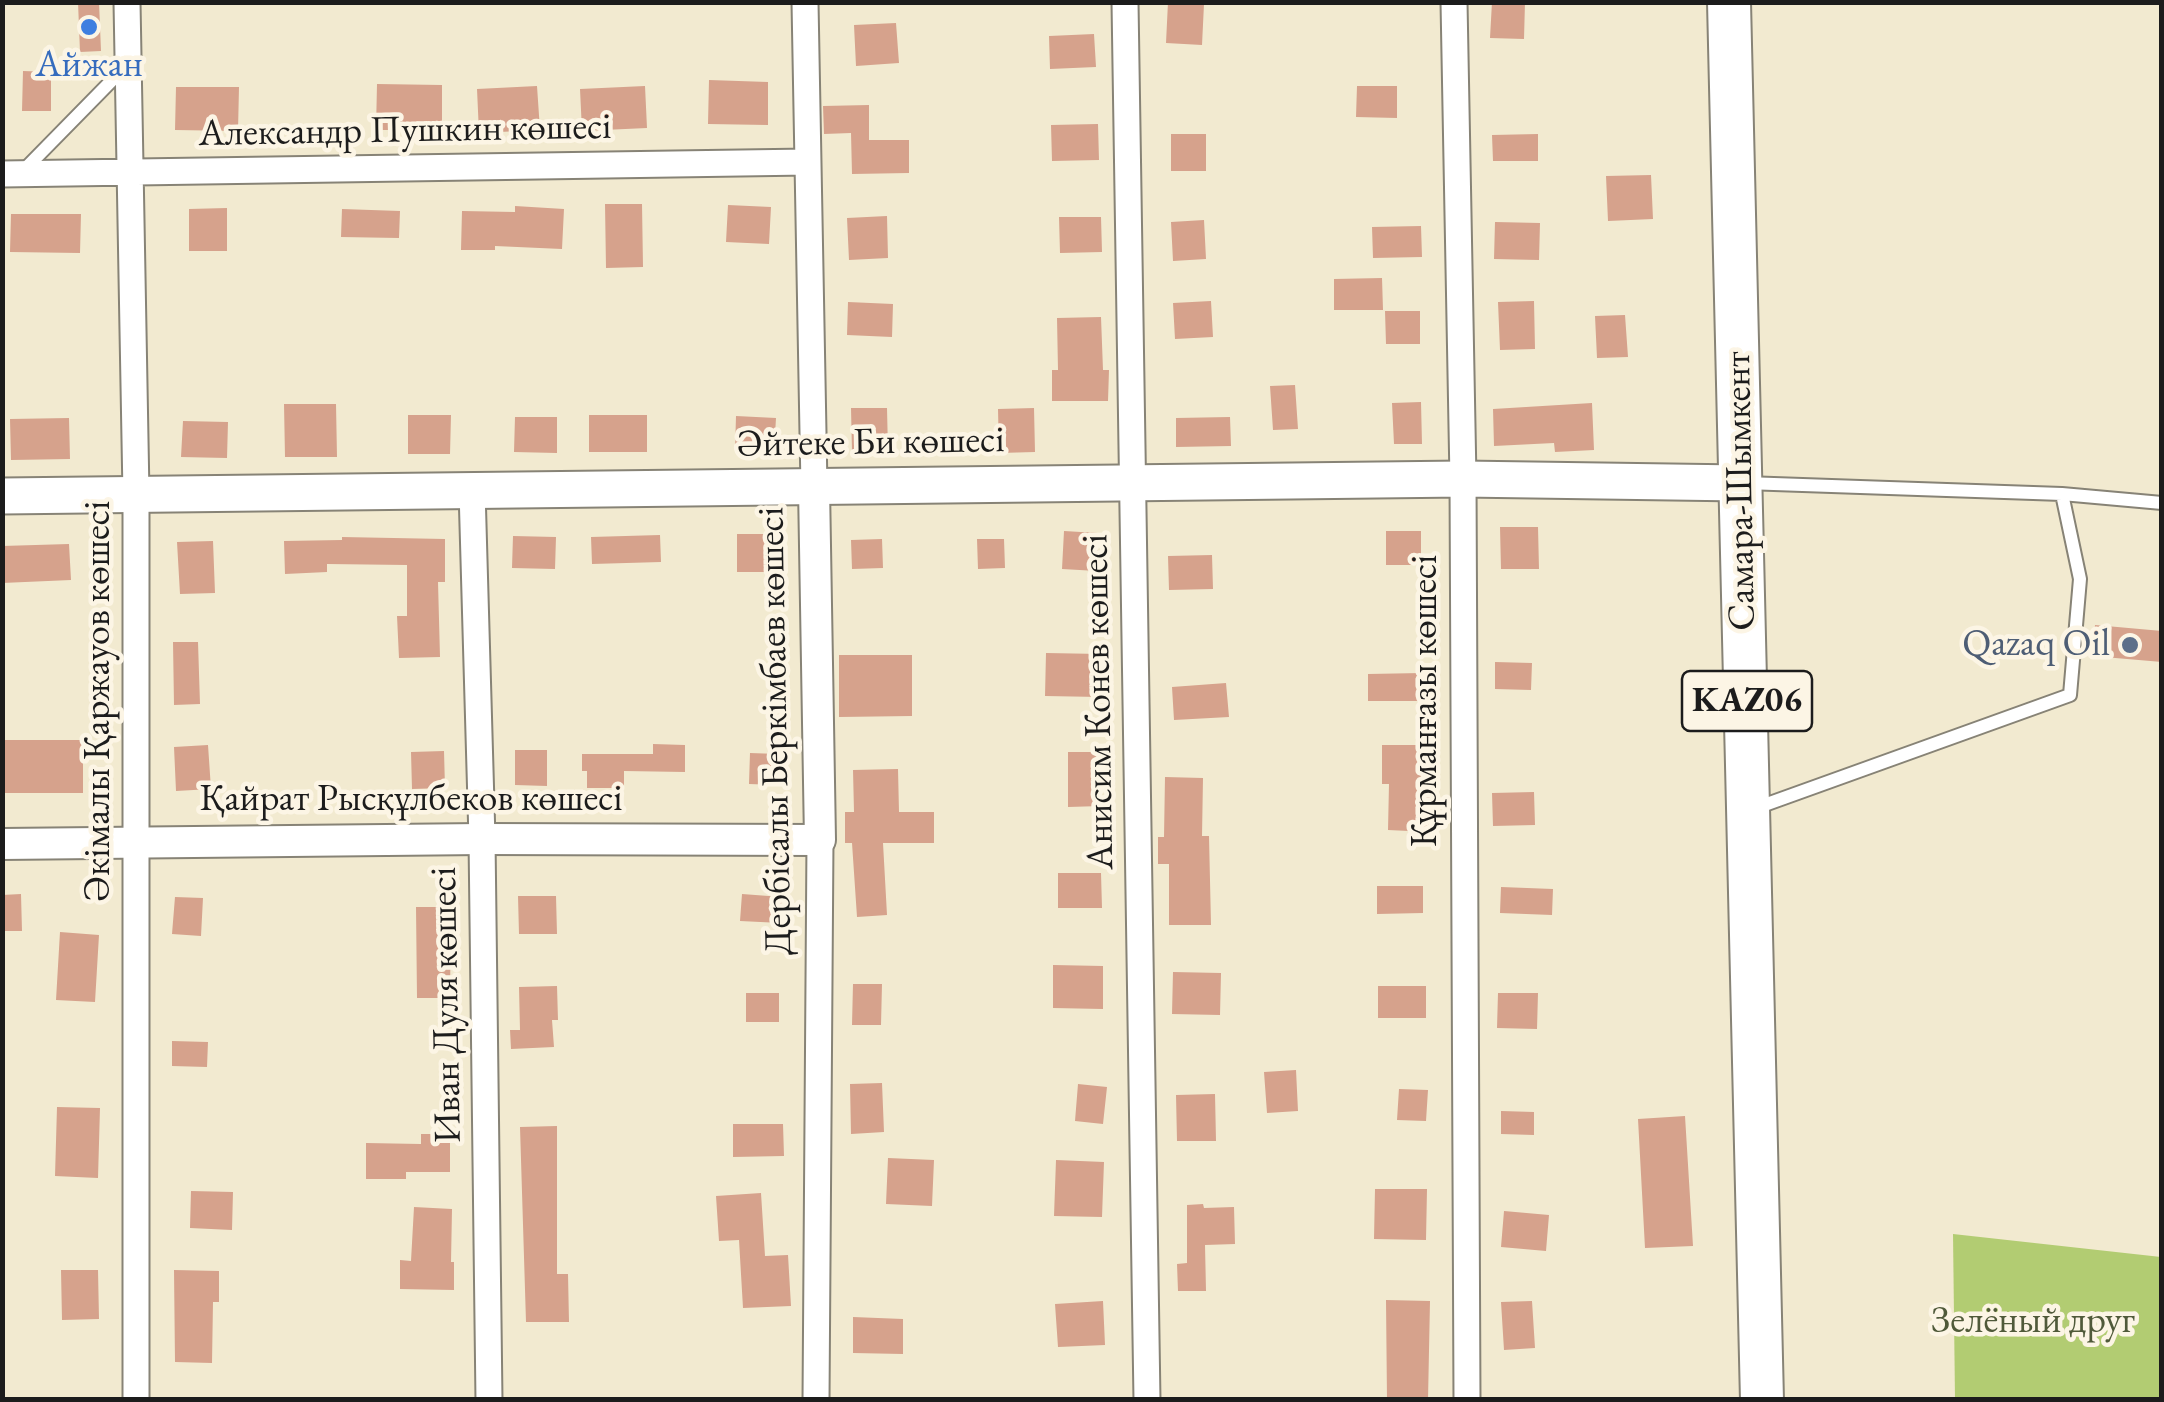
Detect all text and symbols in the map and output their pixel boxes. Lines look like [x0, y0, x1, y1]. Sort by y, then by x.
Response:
marker: Айжан [78, 16, 100, 38]
place label: Айжан [35, 43, 143, 89]
street label: Александр Пушкин көшесі [198, 105, 612, 157]
street label: Самара-Шымкент [1716, 351, 1766, 631]
street label: Әйтеке Би көшесі [737, 418, 1005, 468]
street label: Әкімалы Қаржауов көшесі [76, 501, 122, 901]
street label: Дербісалы Беркімбаев көшесі [749, 506, 803, 956]
street label: Анисим Конев көшесі [1073, 534, 1125, 870]
street label: Құрманғазы көшесі [1403, 555, 1449, 847]
place label: Qazaq Oil [1962, 622, 2110, 668]
marker: Qazaq Oil [2119, 634, 2141, 656]
road number: KАZ06 [1682, 671, 1812, 731]
street label: Қайрат Рысқұлбеков көшесі [199, 777, 623, 823]
street label: Иван Дуля көшесі [422, 866, 472, 1144]
park label: Зелёный друг [1931, 1299, 2135, 1345]

